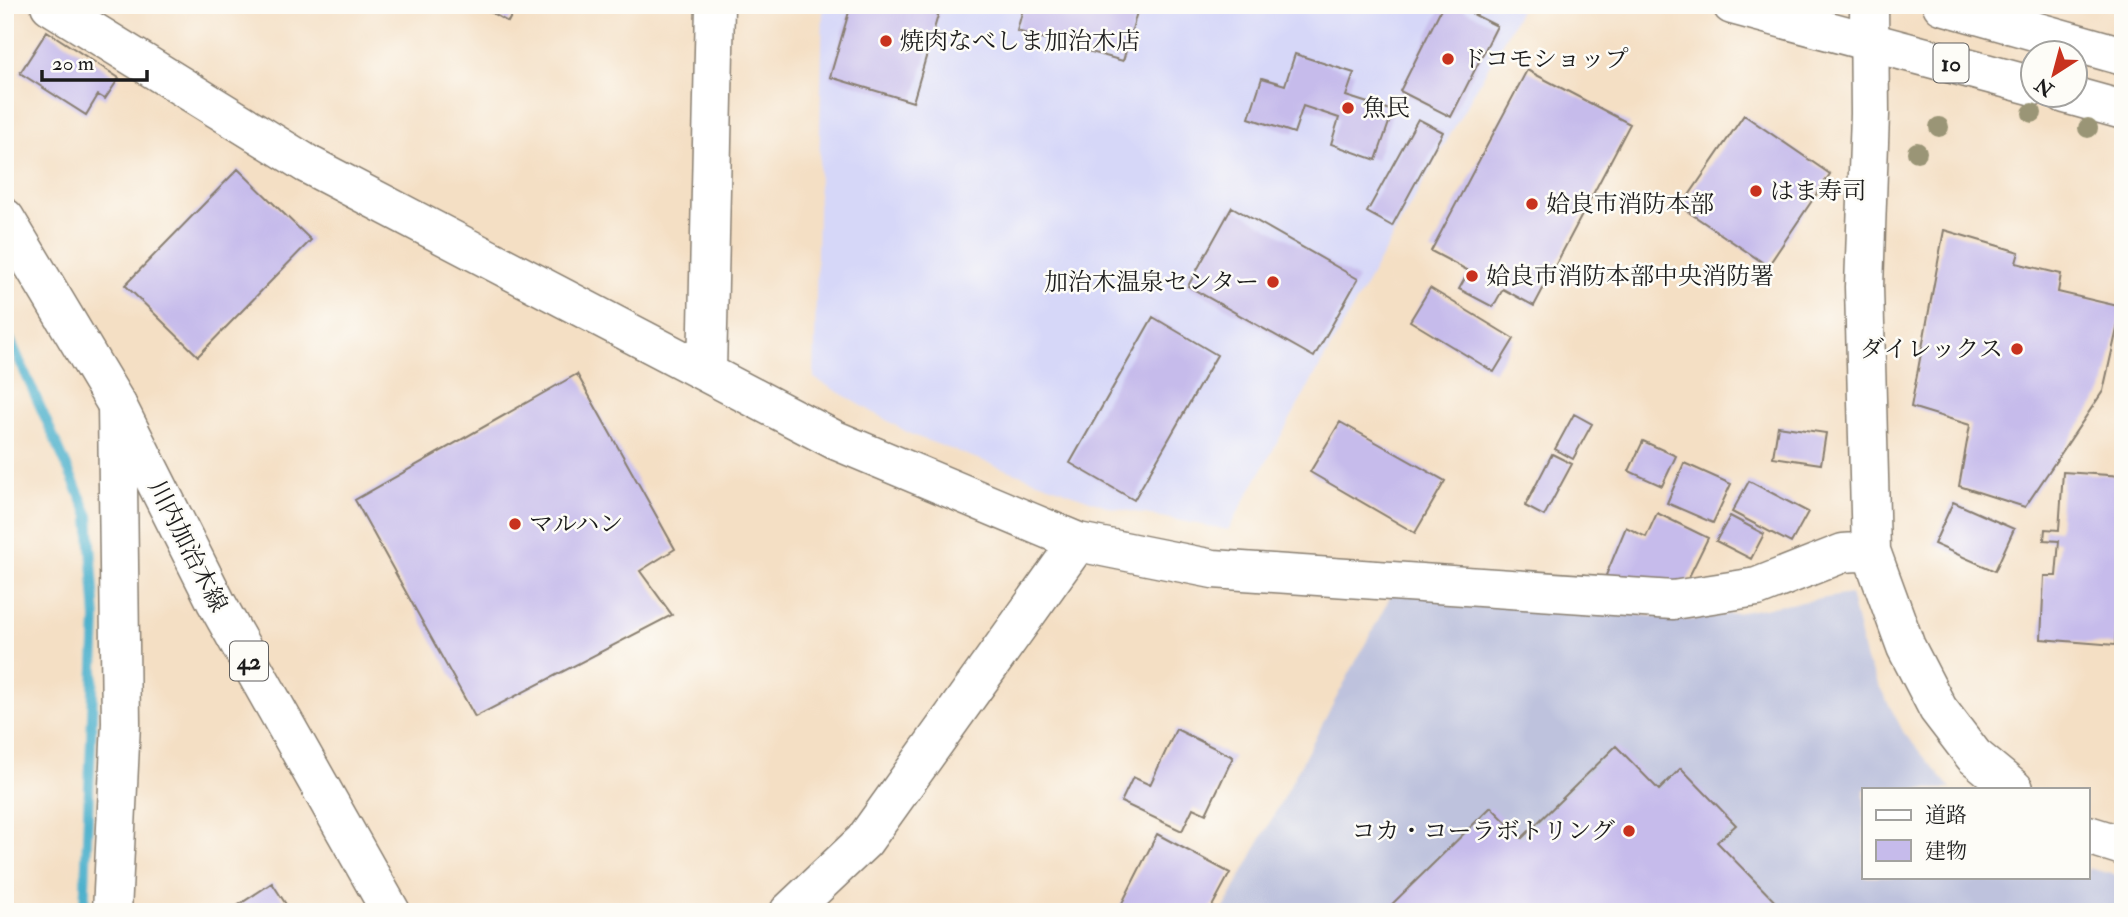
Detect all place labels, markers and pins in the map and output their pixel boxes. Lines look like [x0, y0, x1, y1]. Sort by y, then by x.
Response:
place label: 焼肉なべしま加治木店 [900, 26, 1140, 57]
marker: 焼肉なべしま加治木店 [878, 33, 894, 49]
place label: ドコモショップ [1462, 44, 1629, 75]
marker: ドコモショップ [1440, 51, 1456, 67]
place label: 魚民 [1362, 93, 1410, 124]
marker: 魚民 [1340, 100, 1356, 116]
place label: はま寿司 [1770, 176, 1866, 207]
marker: はま寿司 [1748, 183, 1764, 199]
place label: 姶良市消防本部 [1546, 189, 1714, 220]
marker: 姶良市消防本部 [1524, 196, 1540, 212]
place label: 姶良市消防本部中央消防署 [1486, 261, 1774, 292]
place label: 加治木温泉センター [1044, 267, 1259, 298]
marker: 姶良市消防本部中央消防署 [1464, 268, 1480, 284]
marker: 加治木温泉センター [1265, 274, 1281, 290]
place label: ダイレックス [1860, 334, 2003, 365]
marker: ダイレックス [2009, 341, 2025, 357]
place label: マルハン [529, 509, 623, 540]
marker: マルハン [507, 516, 523, 532]
place label: コカ・コーラボトリング [1351, 816, 1615, 847]
marker: コカ・コーラボトリング [1621, 823, 1637, 839]

